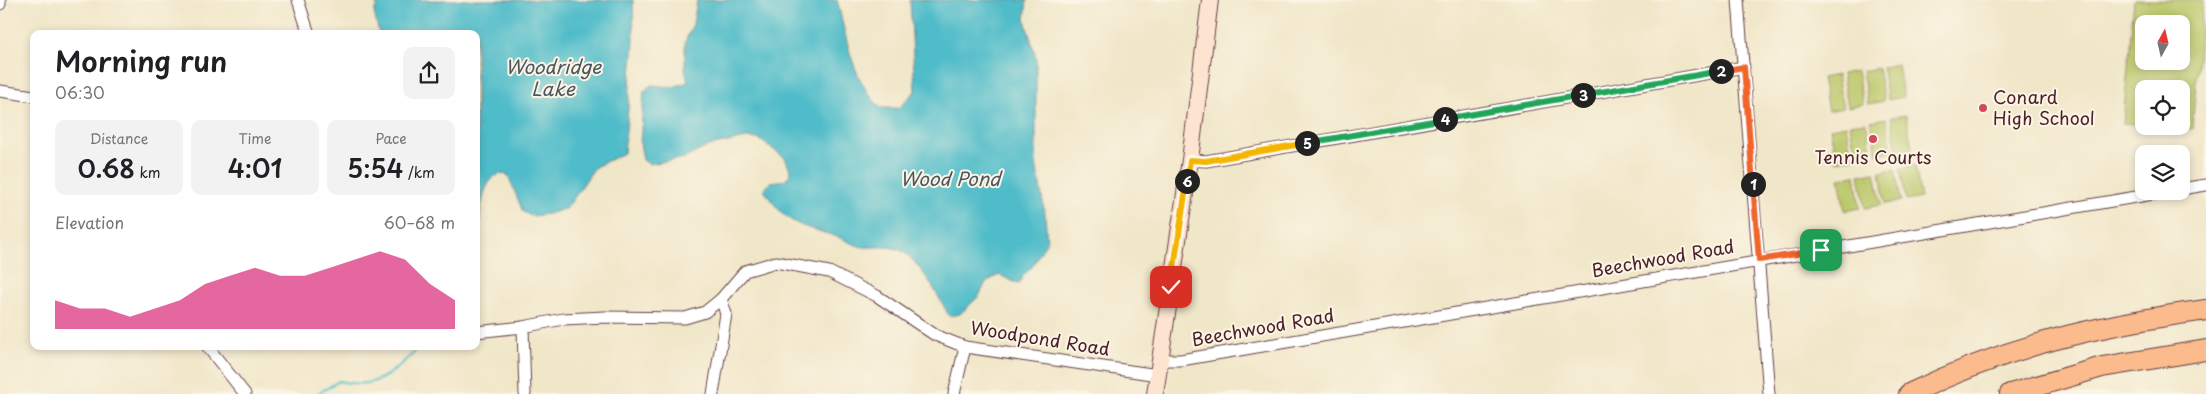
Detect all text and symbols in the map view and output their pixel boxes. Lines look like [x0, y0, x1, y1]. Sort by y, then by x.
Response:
north arrow [2135, 15, 2190, 70]
map controls [2135, 15, 2190, 200]
text: Morning run [55, 39, 227, 82]
button: share [403, 47, 455, 99]
water label: Woodridge Lake [505, 52, 602, 102]
pin: 2 [1708, 58, 1734, 84]
text: 2 [1717, 61, 1726, 82]
text: 06:30 [55, 80, 105, 104]
button: locate [2135, 80, 2190, 135]
pin: 3 [1570, 82, 1596, 108]
place label: Conard High School [1993, 83, 2095, 131]
text: 3 [1579, 85, 1588, 106]
marker: Conard High School [1977, 102, 1989, 114]
pin: 4 [1432, 106, 1458, 132]
text: 4 [1441, 109, 1450, 130]
text: Distance [90, 128, 148, 149]
text: Time [238, 128, 272, 149]
text: Pace [375, 128, 407, 149]
pin: 5 [1294, 130, 1320, 156]
text: 5 [1303, 133, 1312, 154]
marker: Tennis Courts [1867, 133, 1879, 145]
place label: Tennis Courts [1814, 143, 1932, 170]
button: layers [2135, 145, 2190, 200]
text: 0.68 [77, 149, 135, 187]
text: 4:01 [228, 149, 282, 187]
text: 5:54 [347, 149, 403, 187]
text: km [135, 162, 161, 183]
text: /km [403, 162, 435, 183]
water label: Wood Pond [900, 164, 1003, 192]
pin: 6 [1174, 168, 1200, 194]
text: 6 [1183, 171, 1192, 192]
pin: 1 [1740, 172, 1766, 196]
text: 1 [1750, 174, 1757, 195]
text: Elevation [55, 210, 124, 234]
text: 60–68 m [384, 210, 455, 234]
pin [1800, 229, 1842, 271]
street label: Beechwood Road [1589, 232, 1736, 283]
icon: arrive [1807, 236, 1835, 264]
pin [1150, 266, 1192, 308]
icon: check [1157, 273, 1185, 301]
street label: Beechwood Road [1189, 301, 1336, 352]
street label: Woodpond Road [969, 313, 1112, 362]

